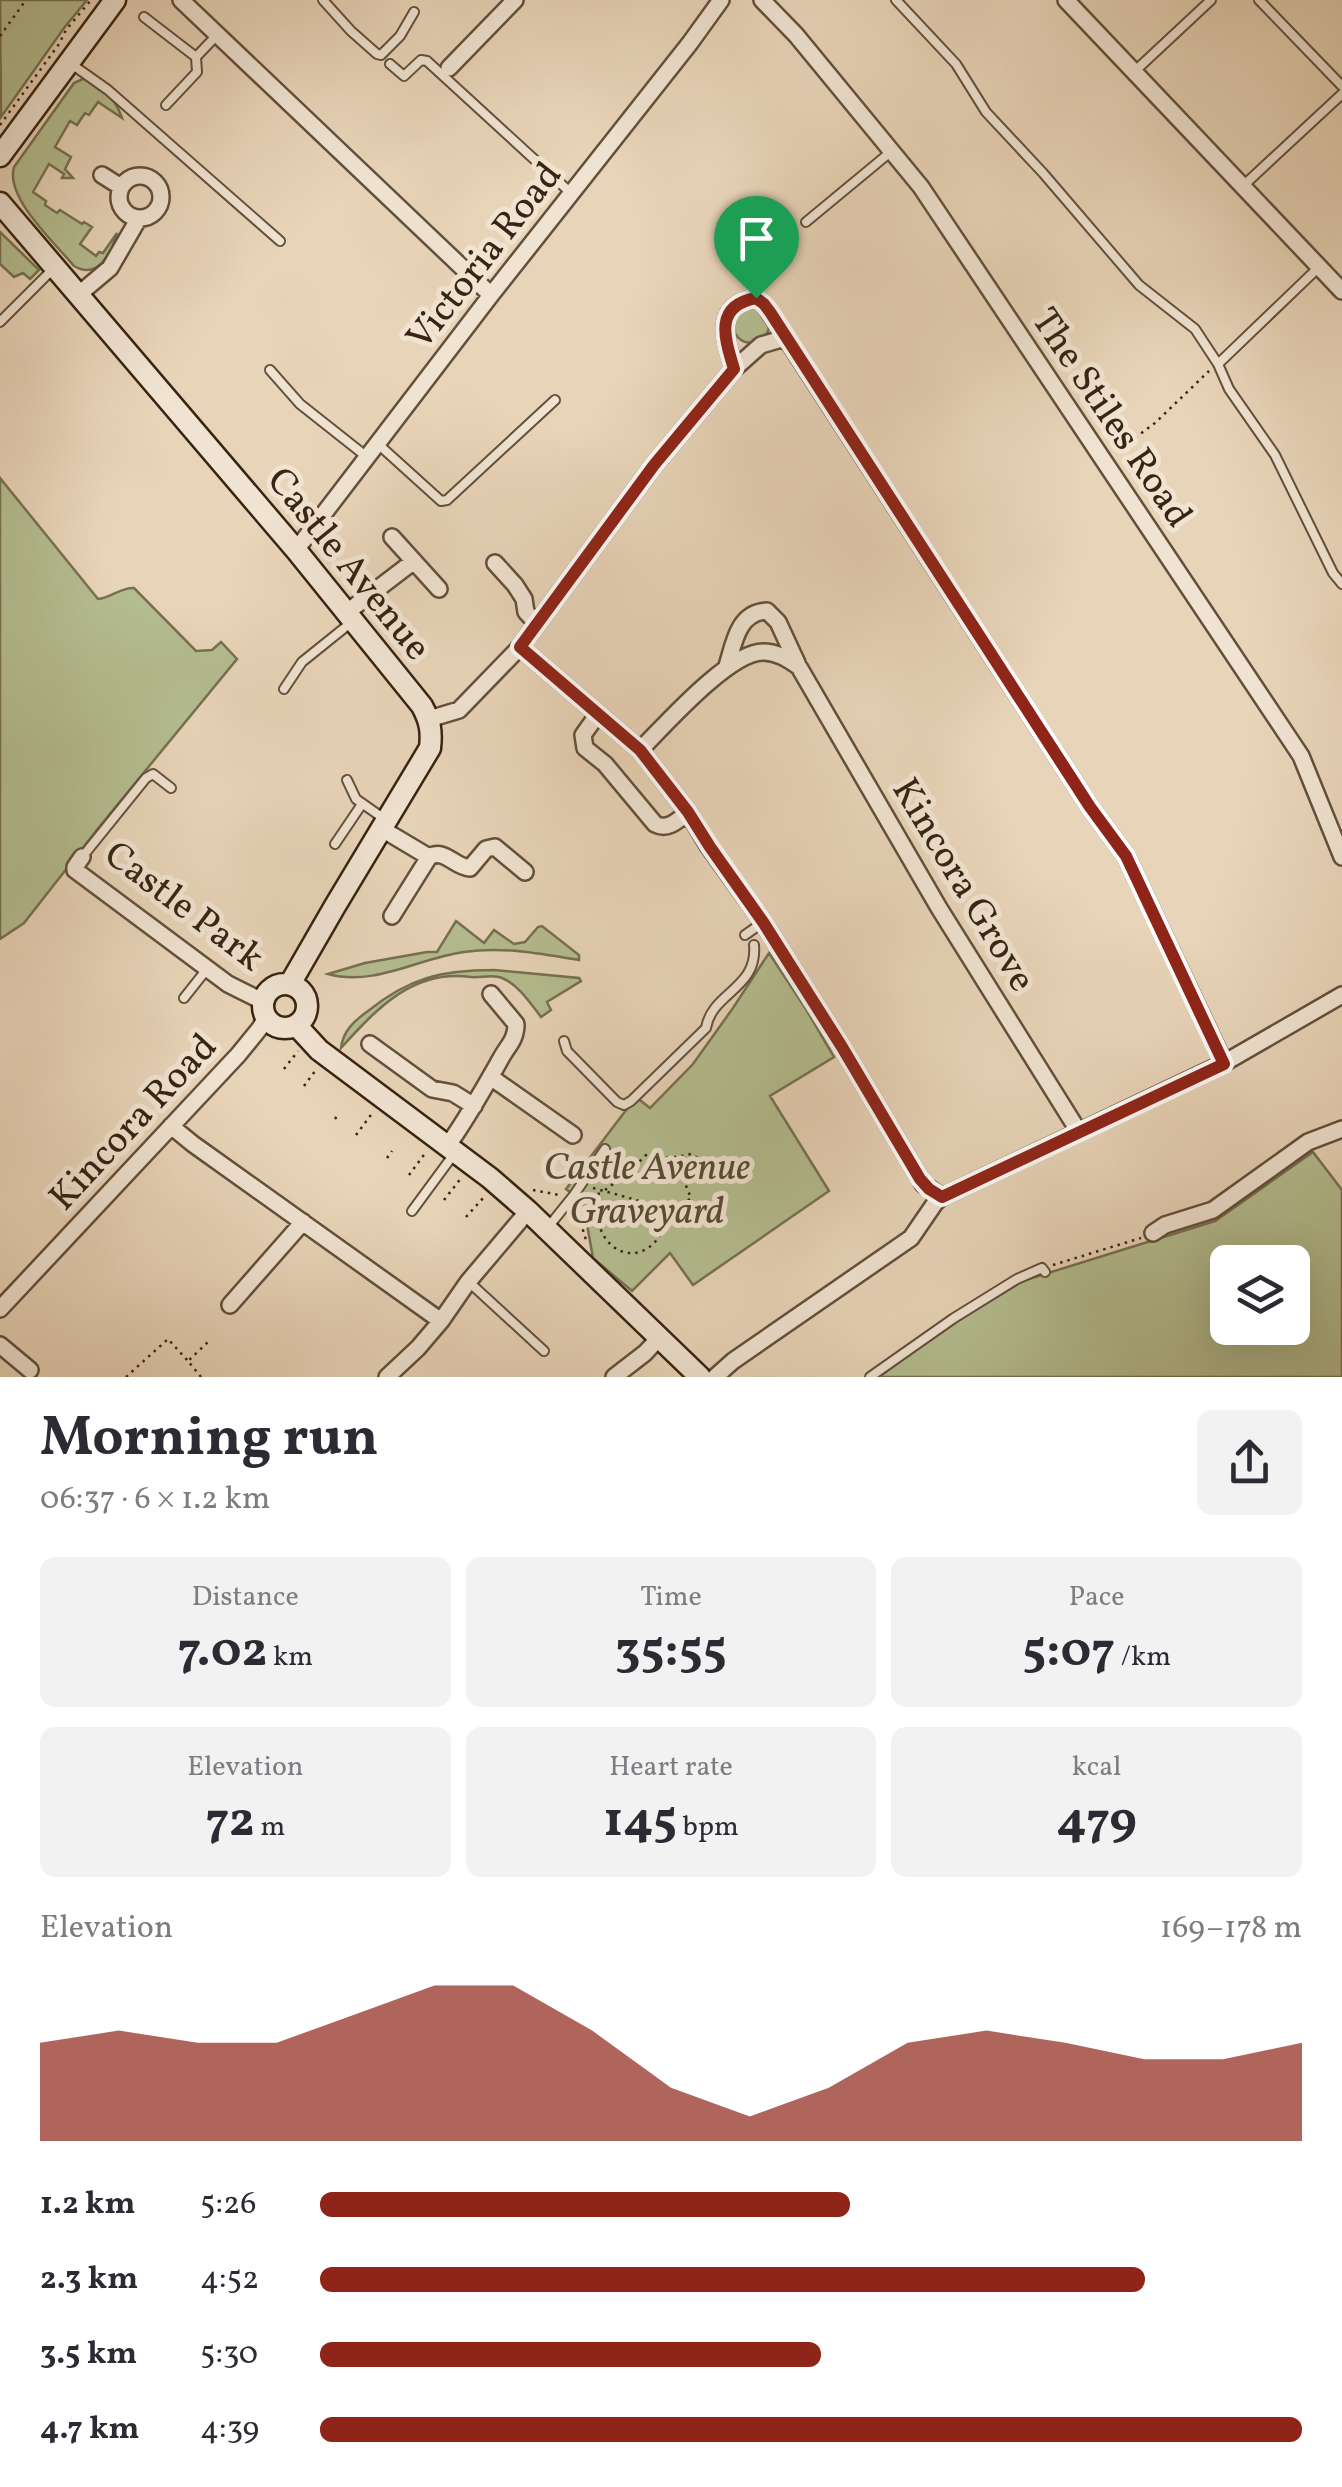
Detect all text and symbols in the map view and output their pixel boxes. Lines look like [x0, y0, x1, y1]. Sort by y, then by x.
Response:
street label: Victoria Road [395, 152, 576, 362]
pin [714, 196, 799, 299]
icon: arrive [729, 211, 784, 266]
street label: The Stiles Road [1017, 299, 1203, 539]
street label: Castle Avenue [253, 457, 442, 673]
street label: Kincora Grove [877, 769, 1047, 1003]
street label: Castle Park [92, 830, 274, 986]
street label: Kincora Road [38, 1023, 231, 1224]
park label: Castle Avenue Graveyard [544, 1143, 750, 1240]
map controls [1210, 1245, 1310, 1345]
button: layers [1210, 1245, 1310, 1345]
text: Morning run [40, 1402, 379, 1478]
button: share [1197, 1410, 1302, 1515]
text: 06:37 · 6 × 1.2 km [40, 1478, 270, 1522]
text: Distance [192, 1578, 299, 1617]
text: Time [640, 1578, 702, 1617]
text: Pace [1069, 1578, 1125, 1617]
text: 7.02 [178, 1617, 267, 1687]
text: 35:55 [615, 1617, 727, 1687]
text: 5:07 [1022, 1617, 1115, 1687]
text: km [267, 1638, 313, 1677]
text: /km [1115, 1638, 1171, 1677]
text: Elevation [187, 1748, 304, 1787]
text: Heart rate [609, 1748, 733, 1787]
text: kcal [1072, 1748, 1122, 1787]
text: 72 [205, 1787, 255, 1857]
text: 145 [603, 1787, 677, 1857]
text: 479 [1057, 1787, 1137, 1857]
text: m [255, 1808, 285, 1847]
text: bpm [677, 1808, 739, 1847]
text: Elevation [40, 1907, 173, 1951]
text: 169–178 m [1160, 1907, 1302, 1951]
text: 1.2 km [40, 2183, 135, 2227]
text: 5:26 [200, 2183, 256, 2227]
text: 2.3 km [40, 2258, 138, 2302]
text: 4:52 [200, 2258, 259, 2302]
text: 3.5 km [40, 2333, 137, 2377]
text: 5:30 [200, 2333, 258, 2377]
text: 4.7 km [40, 2408, 140, 2452]
text: 4:39 [200, 2408, 259, 2452]

